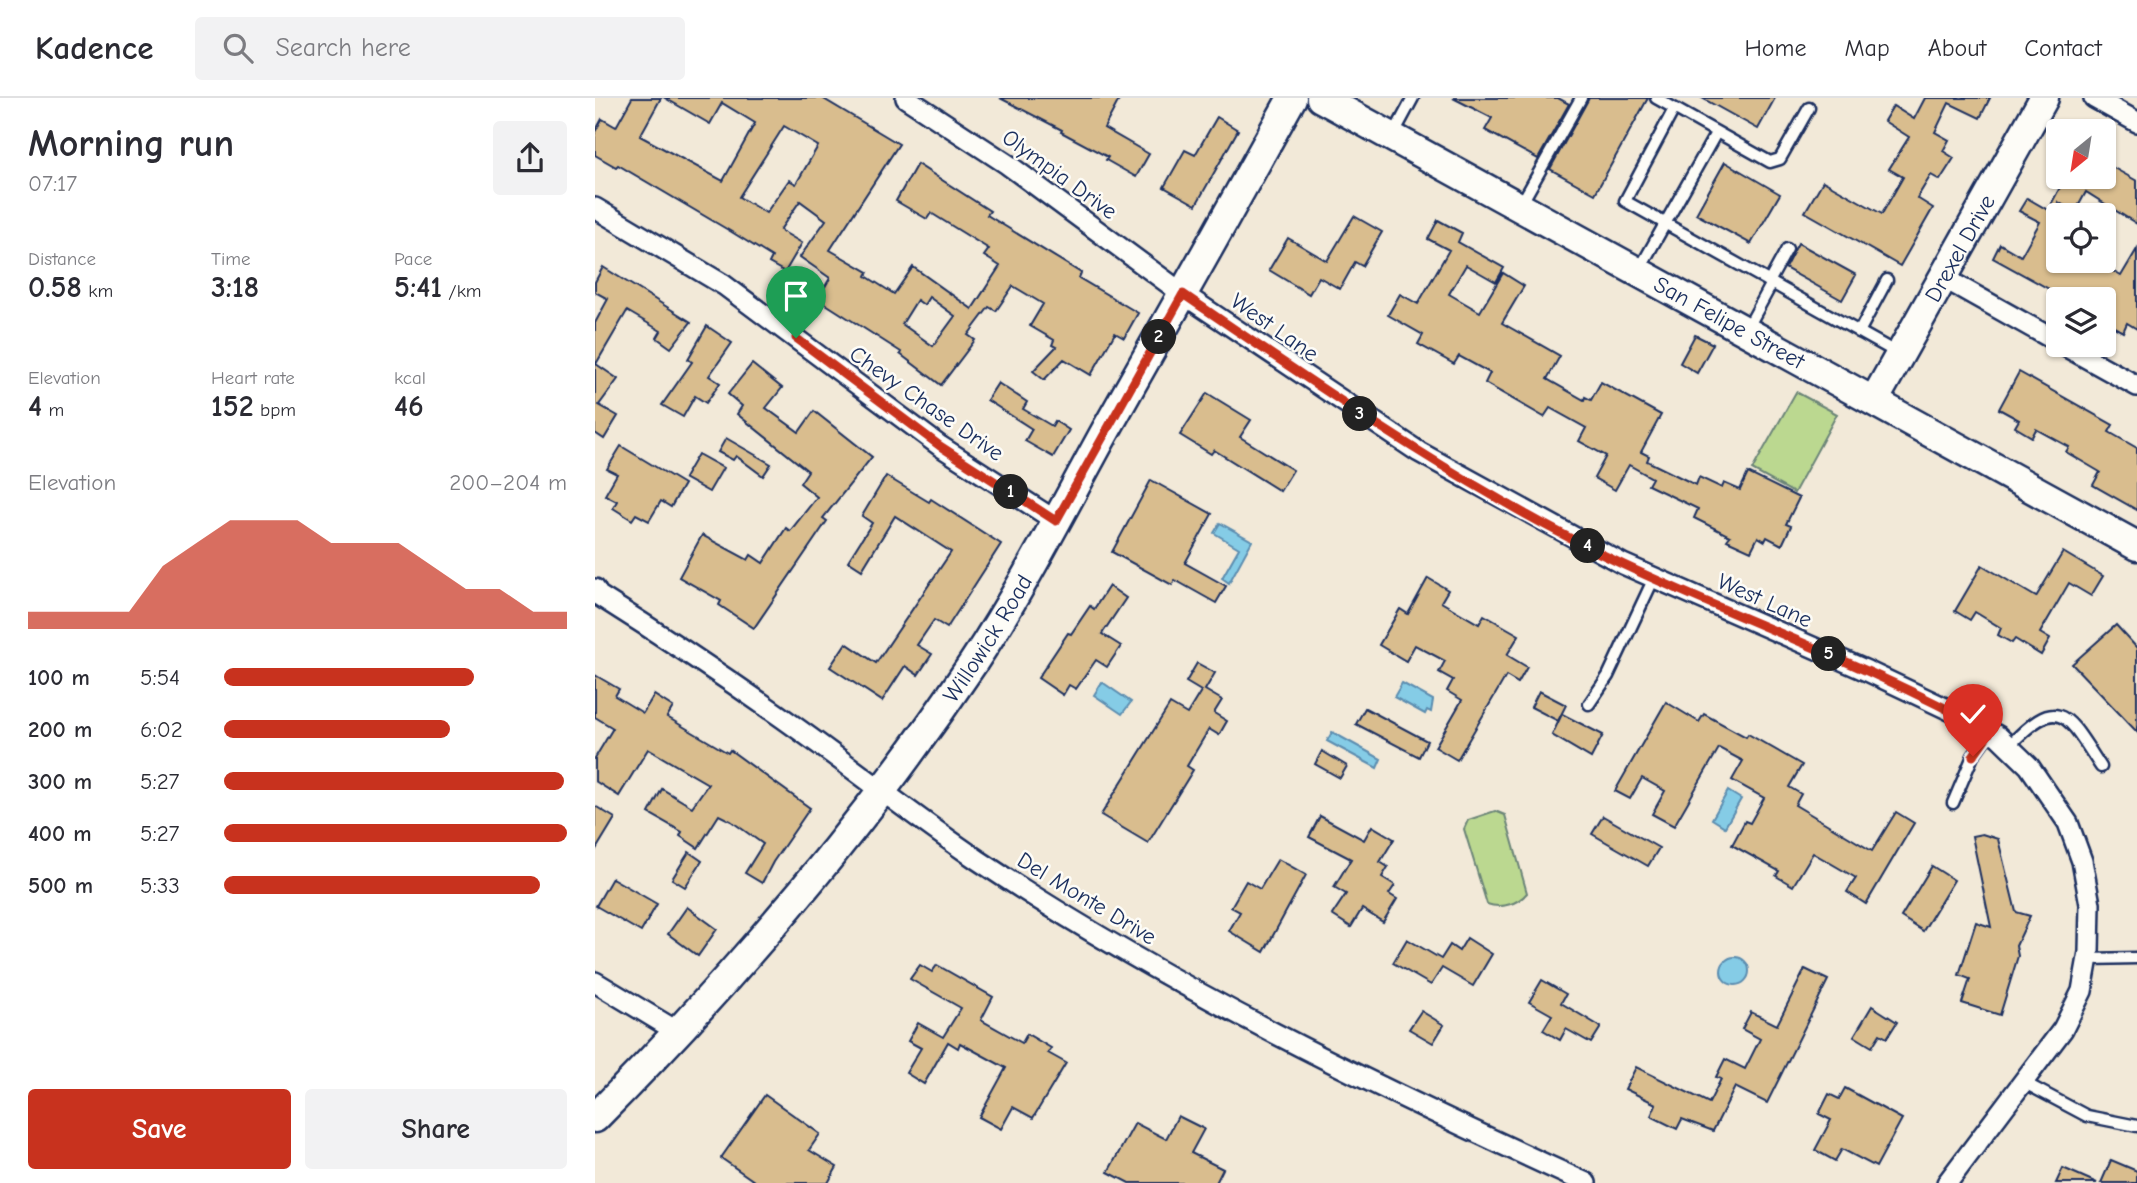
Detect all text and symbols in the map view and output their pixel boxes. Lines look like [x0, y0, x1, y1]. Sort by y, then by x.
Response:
search box [195, 17, 685, 80]
text: Kadence [35, 29, 153, 67]
icon: search [219, 29, 257, 67]
text: Search here [275, 33, 411, 63]
text: Home [1745, 34, 1806, 62]
text: Map [1844, 34, 1890, 62]
text: About [1928, 34, 1986, 62]
text: Contact [2024, 34, 2102, 62]
north arrow [2046, 119, 2116, 189]
map controls [2046, 119, 2116, 357]
button: share [493, 121, 567, 195]
text: Morning run [28, 122, 234, 166]
street label: Olympia Drive [997, 124, 1122, 225]
text: 07:17 [28, 170, 77, 197]
street label: Drexel Drive [1919, 190, 2001, 307]
button: locate [2046, 203, 2116, 273]
text: Distance [28, 248, 96, 270]
text: Time [211, 248, 250, 270]
text: Pace [394, 248, 432, 270]
pin [766, 266, 826, 338]
text: 0.58 [28, 270, 82, 305]
text: 3:18 [211, 270, 259, 305]
text: 5:41 [394, 270, 442, 305]
street label: San Felipe Street [1649, 270, 1811, 376]
icon: arrive [777, 277, 815, 315]
text: km [82, 280, 113, 302]
text: /km [442, 280, 482, 302]
street label: West Lane [1226, 287, 1324, 367]
button: layers [2046, 287, 2116, 357]
pin: 2 [1141, 320, 1177, 354]
text: 2 [1154, 325, 1163, 347]
street label: Chevy Chase Drive [844, 340, 1009, 467]
text: Elevation [28, 367, 101, 389]
text: Heart rate [211, 367, 295, 389]
text: kcal [394, 367, 426, 389]
text: 4 [28, 389, 42, 424]
text: 152 [211, 389, 254, 424]
text: 46 [394, 389, 424, 424]
pin: 3 [1343, 396, 1377, 432]
text: m [42, 399, 64, 421]
text: bpm [254, 399, 296, 421]
text: 3 [1355, 402, 1364, 424]
text: Elevation [28, 469, 116, 496]
text: 200–204 m [449, 469, 567, 496]
pin: 1 [993, 474, 1029, 510]
text: 1 [1007, 480, 1014, 502]
pin: 4 [1571, 528, 1605, 564]
text: 4 [1583, 534, 1592, 556]
street label: West Lane [1713, 568, 1816, 633]
street label: Willowick Road [937, 570, 1038, 708]
pin: 5 [1811, 636, 1847, 672]
text: 5 [1823, 642, 1834, 664]
text: 100 m [28, 664, 90, 691]
text: 5:54 [140, 664, 180, 691]
pin [1943, 684, 2003, 756]
icon: check [1954, 695, 1992, 733]
text: 200 m [28, 716, 92, 743]
text: 6:02 [140, 716, 183, 743]
text: 300 m [28, 768, 92, 795]
text: 5:27 [140, 768, 180, 795]
text: 400 m [28, 820, 92, 847]
text: 5:27 [140, 820, 180, 847]
street label: Del Monte Drive [1012, 846, 1161, 951]
text: 500 m [28, 872, 93, 899]
text: 5:33 [140, 872, 180, 899]
button: Save [28, 1089, 291, 1169]
button: Share [305, 1089, 567, 1169]

